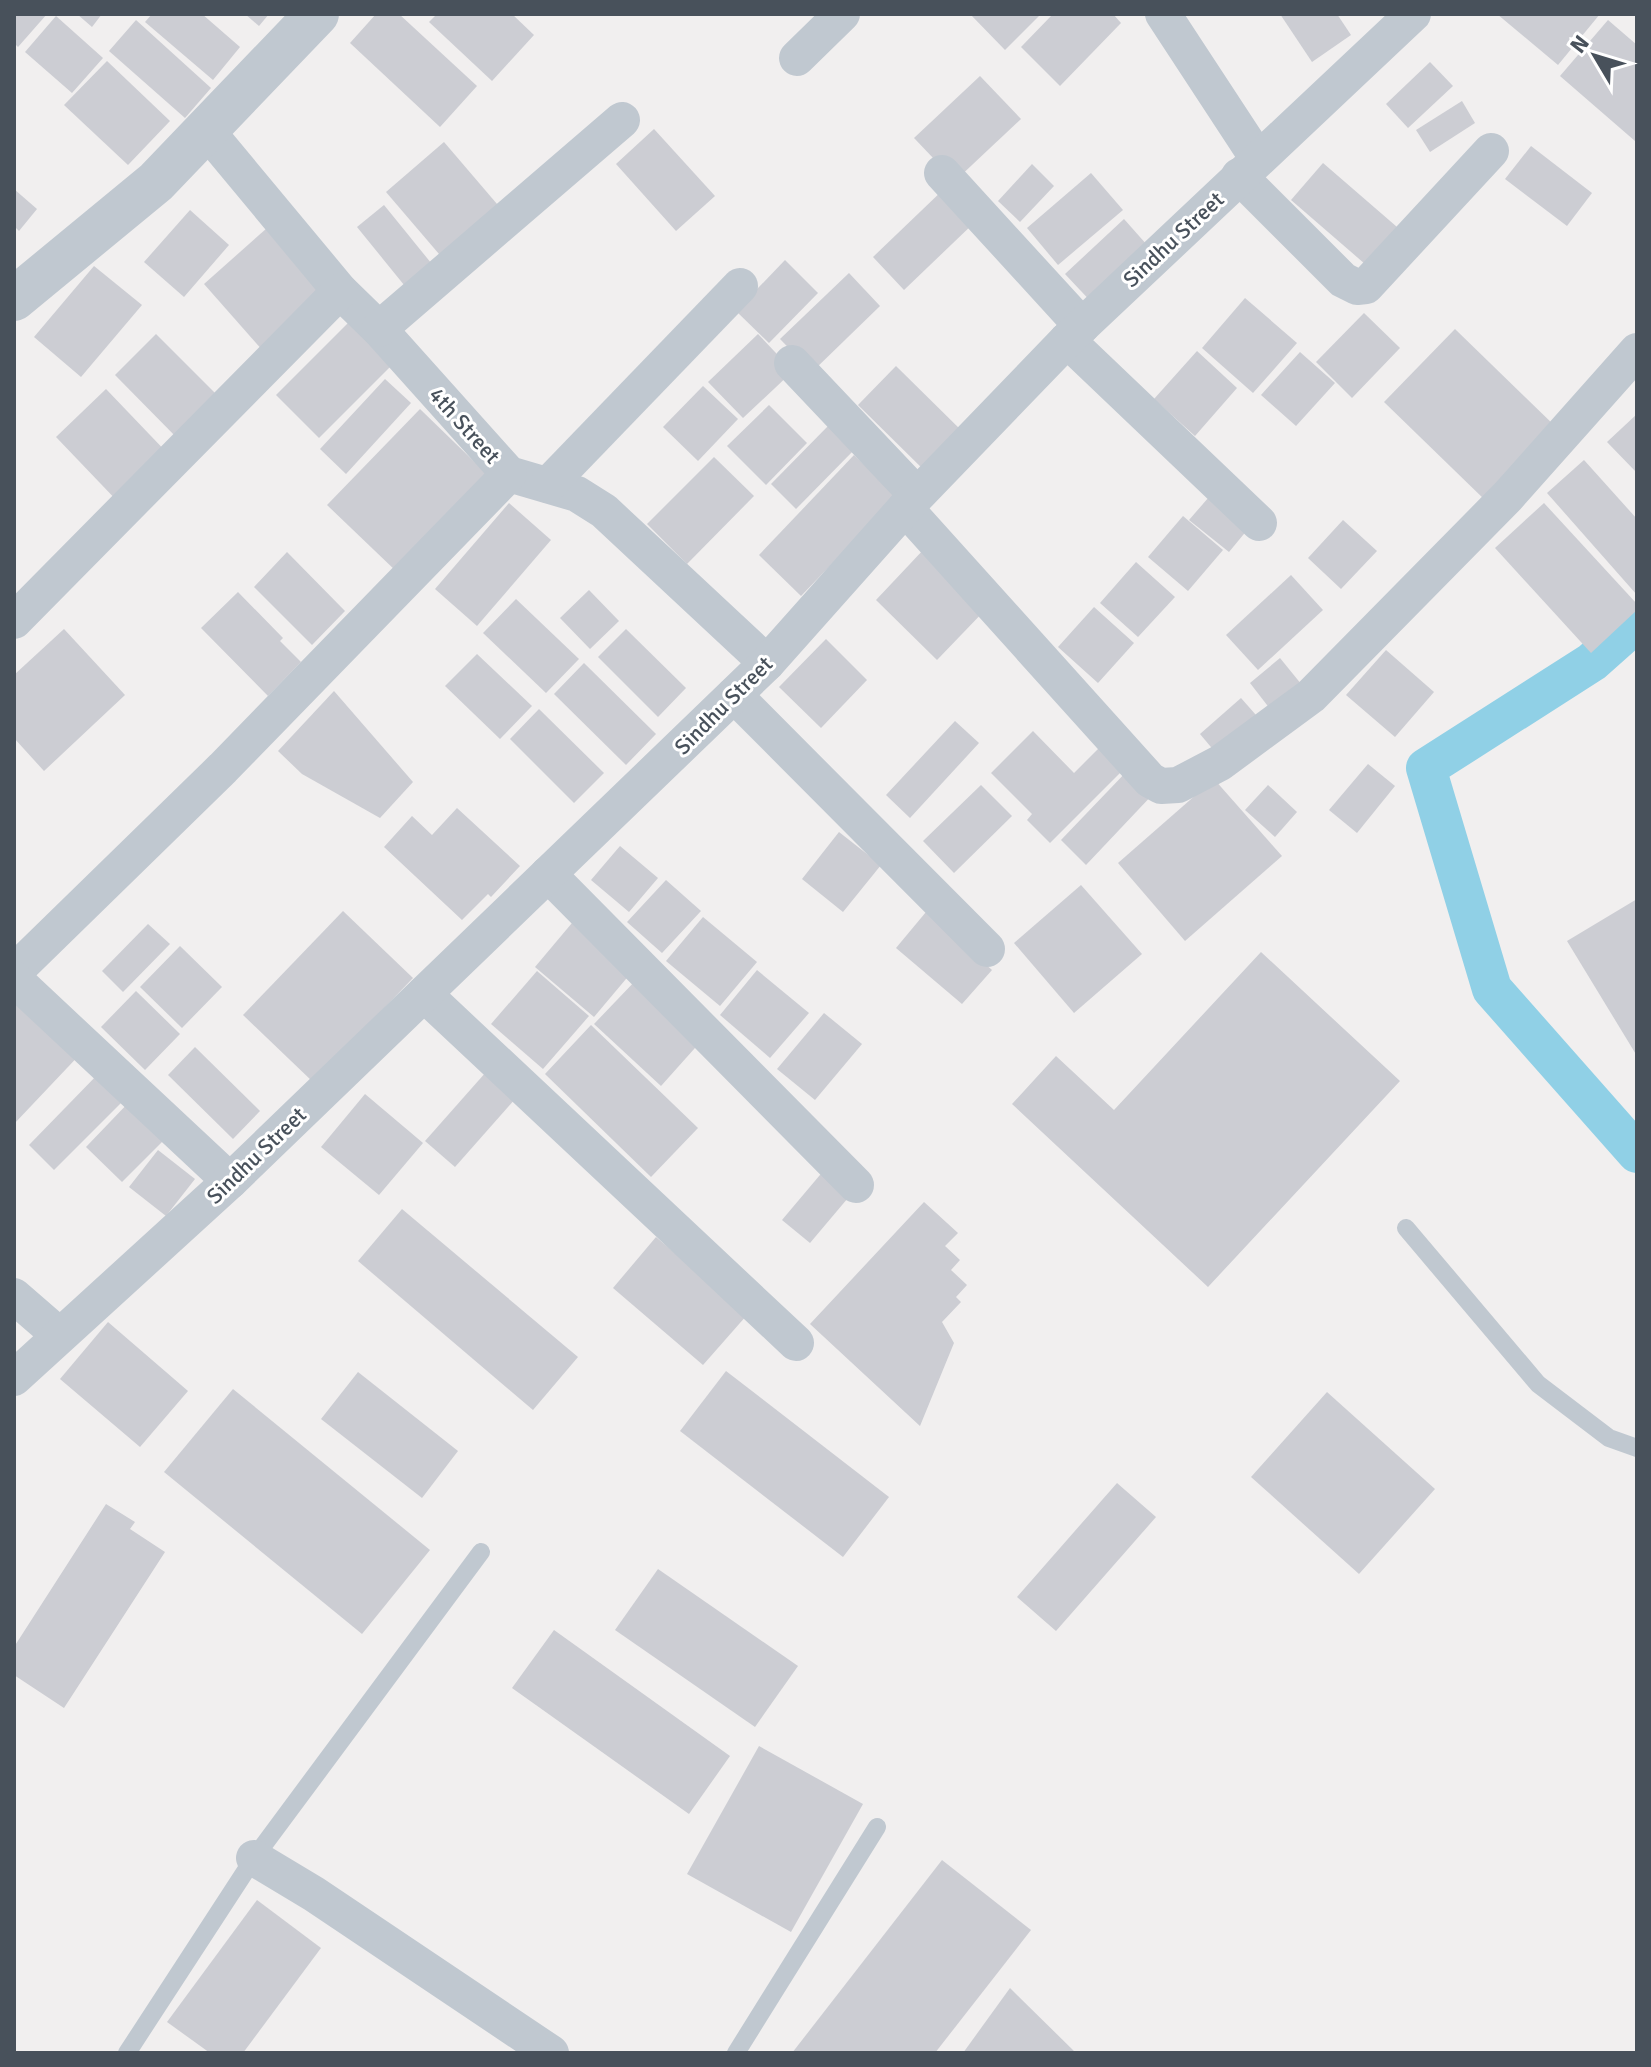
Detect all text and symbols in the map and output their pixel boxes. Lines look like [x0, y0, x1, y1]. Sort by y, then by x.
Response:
north arrow [1555, 16, 1635, 96]
text: N [1564, 30, 1595, 58]
street label: Sindhu Street [1117, 186, 1230, 293]
street label: 4th Street [423, 381, 506, 469]
street label: Sindhu Street [669, 650, 778, 760]
street label: Sindhu Street [201, 1101, 312, 1210]

